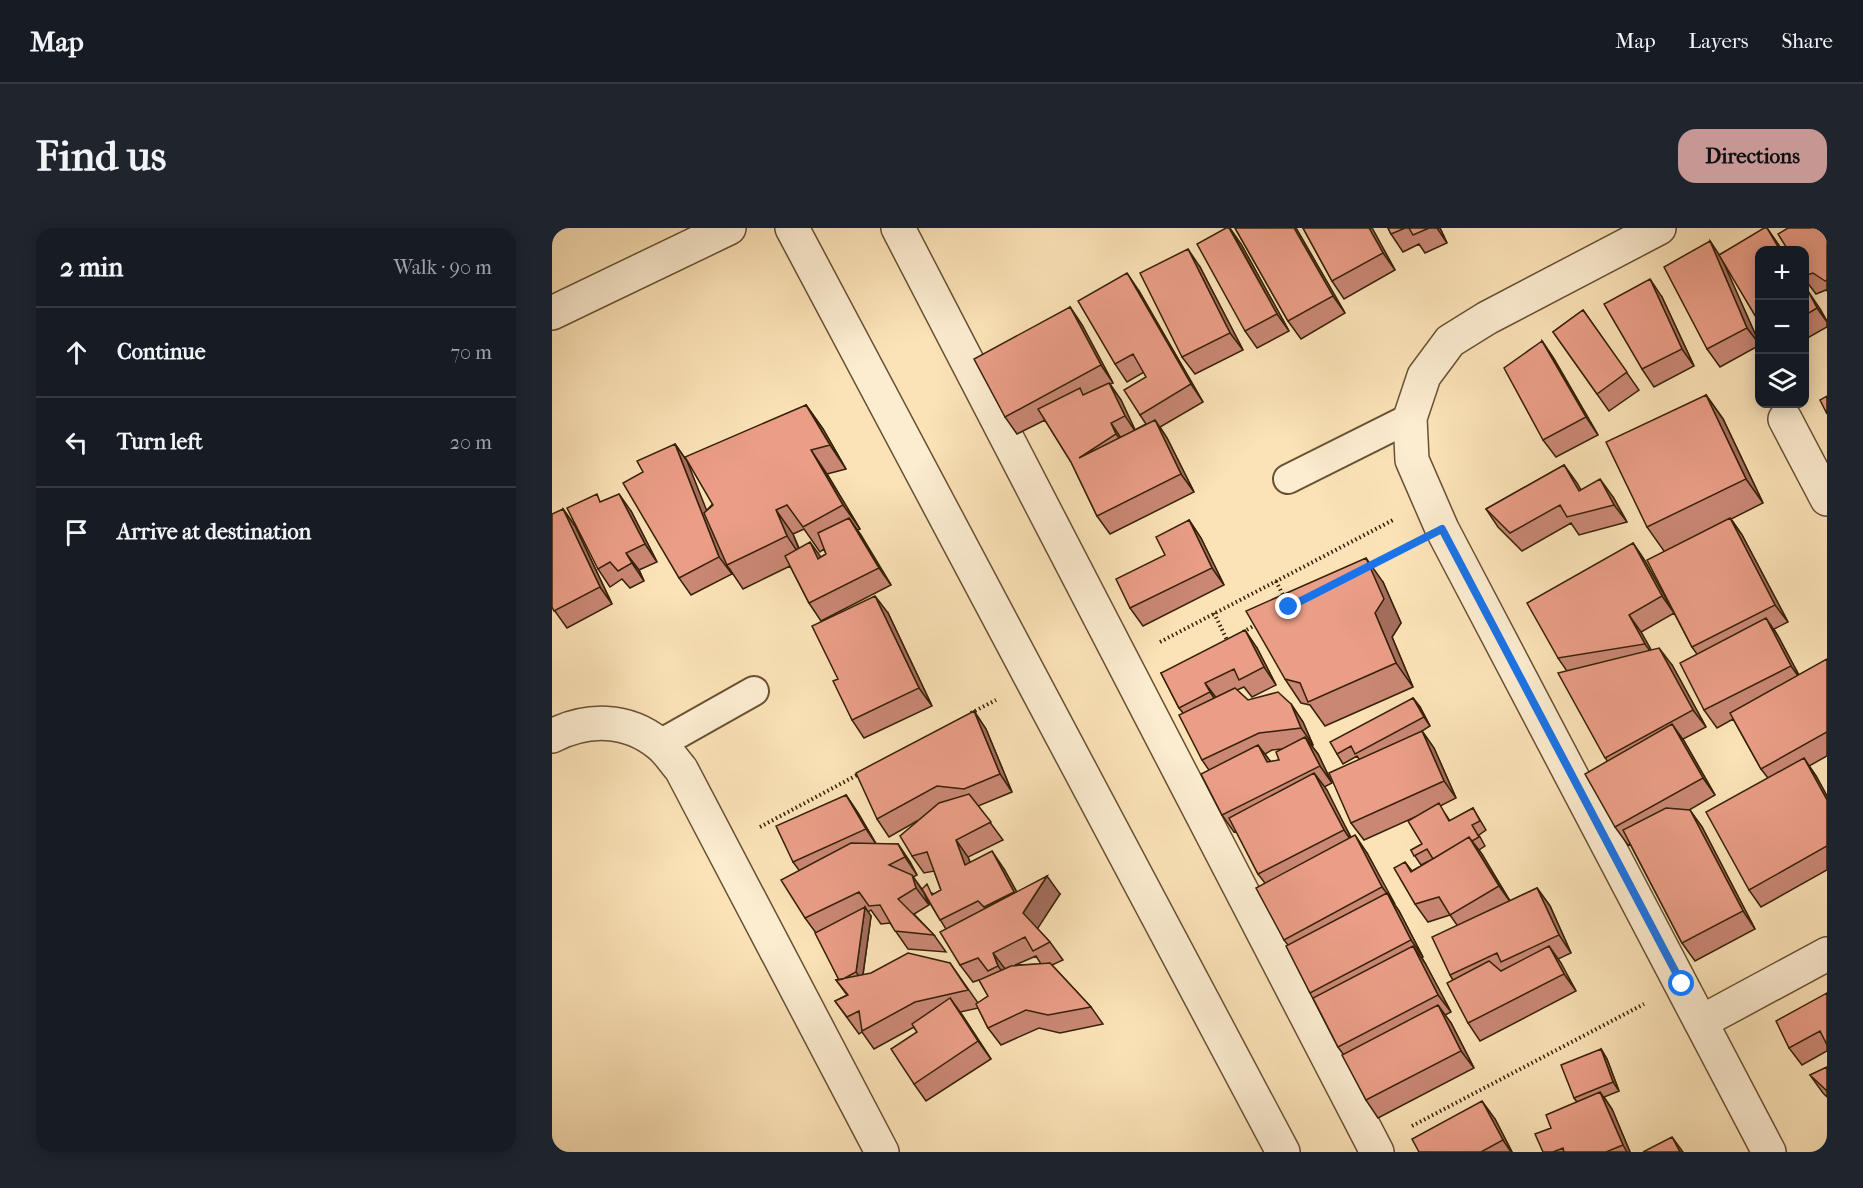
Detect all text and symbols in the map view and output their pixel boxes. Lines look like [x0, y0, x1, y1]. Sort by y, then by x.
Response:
text: Map [30, 25, 84, 58]
text: Map [1615, 29, 1656, 53]
text: Layers [1689, 29, 1748, 53]
text: Share [1781, 29, 1833, 53]
button: Directions [1678, 129, 1827, 183]
text: Find us [36, 132, 166, 181]
map controls [1755, 246, 1809, 408]
button: + [1755, 246, 1809, 300]
text: 2 min [60, 252, 123, 283]
text: Walk · 90 m [394, 256, 492, 279]
button: − [1755, 300, 1809, 354]
icon: ahead [60, 336, 93, 369]
text: Continue [117, 339, 206, 365]
text: 70 m [450, 341, 492, 364]
button: layers [1755, 354, 1809, 408]
icon: left [60, 426, 93, 459]
text: Turn left [117, 429, 203, 455]
text: 20 m [450, 431, 492, 454]
icon: arrive [60, 516, 93, 549]
text: Arrive at destination [117, 519, 311, 545]
route end [1275, 593, 1301, 619]
route start [1668, 970, 1694, 996]

